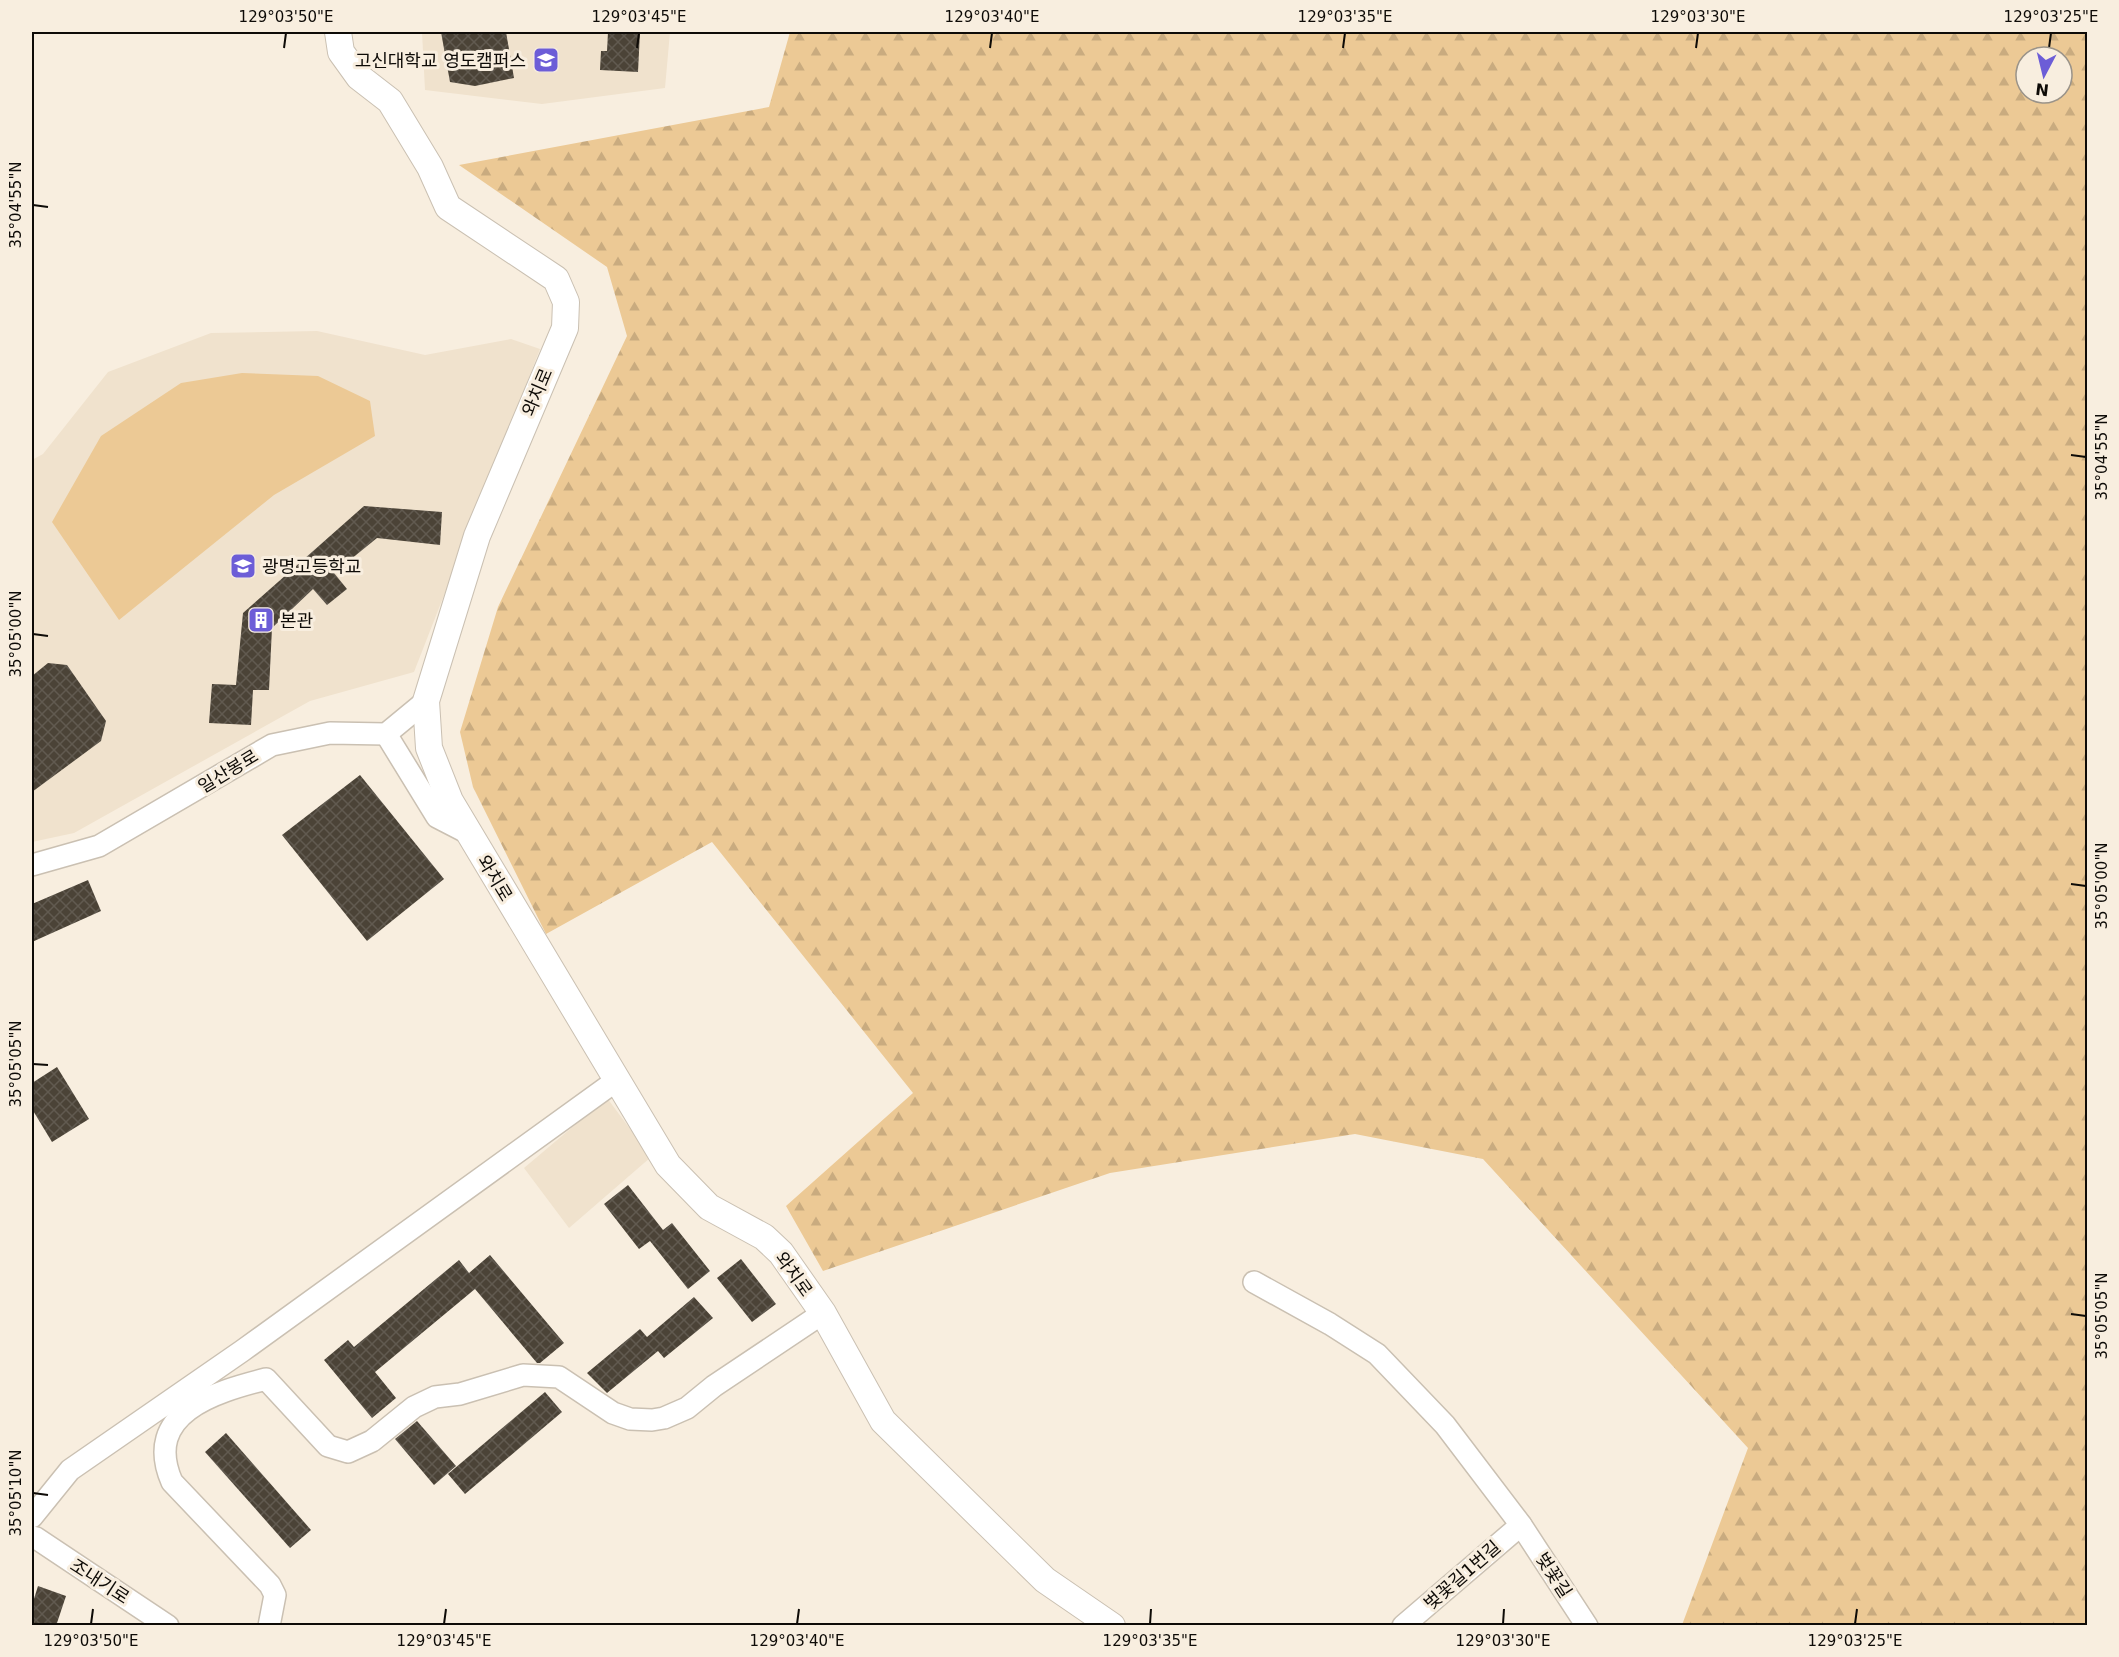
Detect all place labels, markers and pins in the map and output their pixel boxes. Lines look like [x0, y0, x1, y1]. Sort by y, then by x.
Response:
school or university icon: 고신대학교 영도캠퍼스 [531, 45, 561, 75]
place label: 고신대학교 영도캠퍼스 [355, 50, 526, 71]
school or university icon: 광명고등학교 [228, 551, 258, 581]
place label: 광명고등학교 [262, 556, 361, 577]
building icon: 본관 [246, 605, 276, 635]
place label: 본관 [280, 610, 314, 631]

